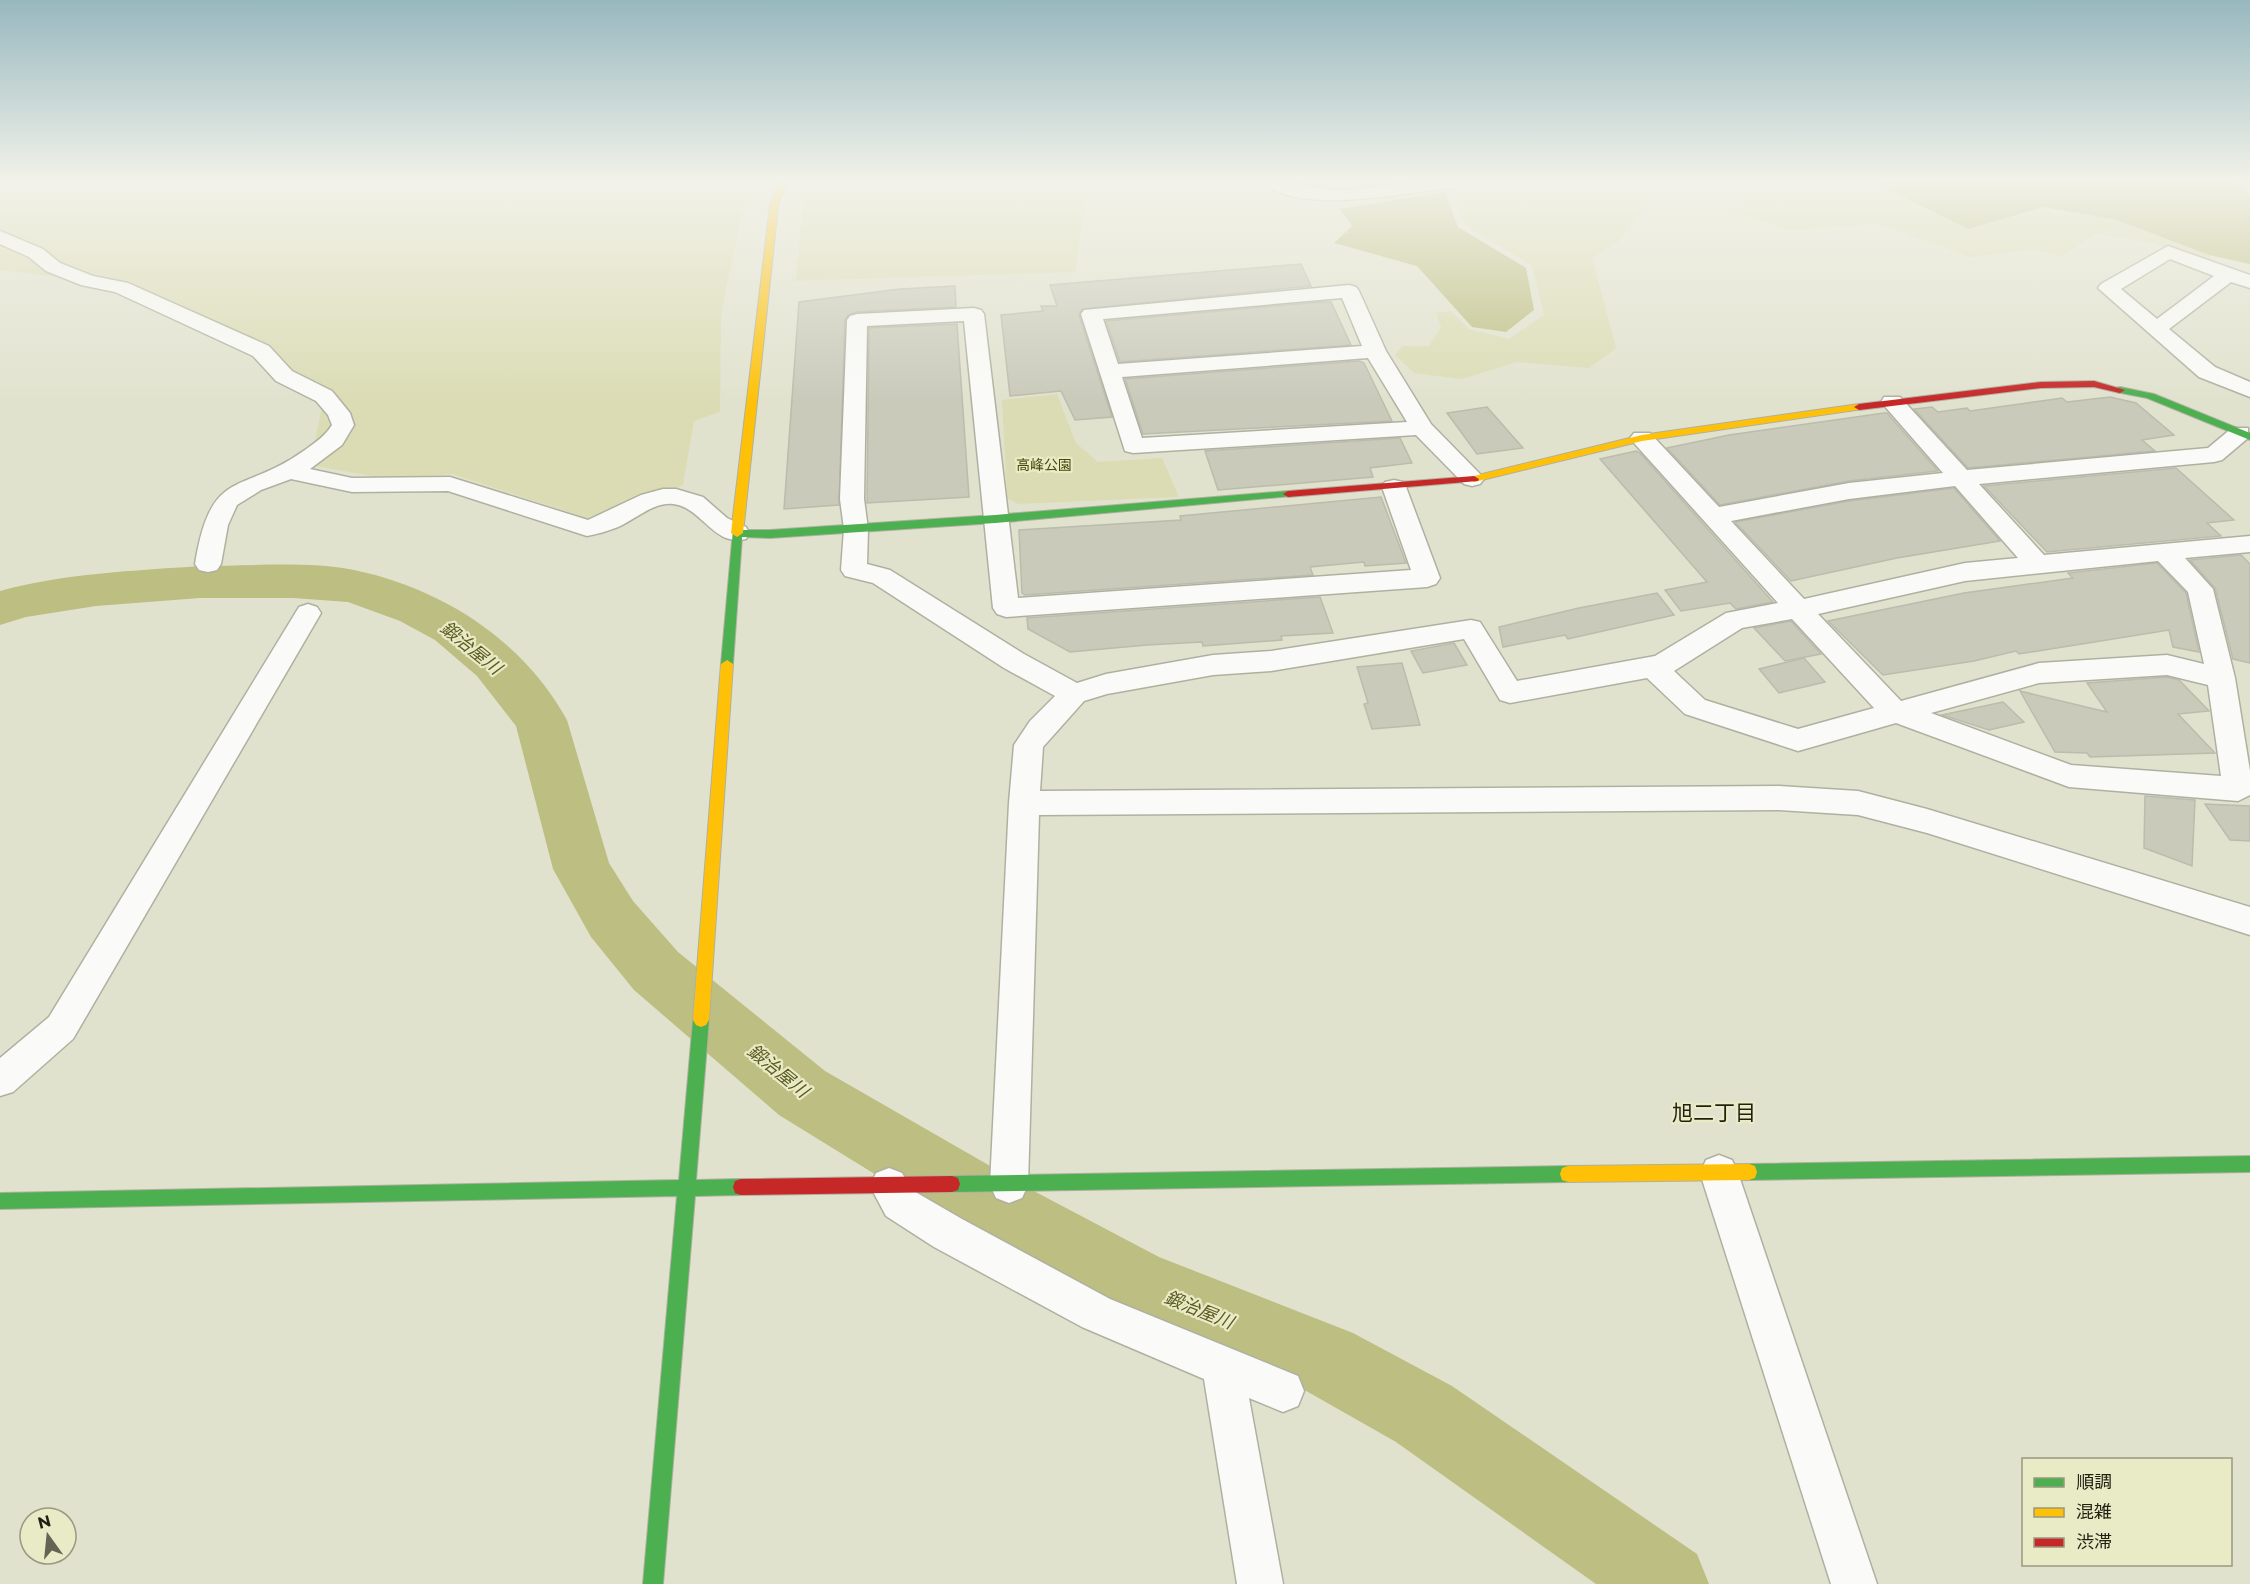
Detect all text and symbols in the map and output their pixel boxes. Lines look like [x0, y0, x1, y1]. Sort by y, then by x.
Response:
park label: 高峰公園 [1016, 456, 1072, 474]
water label: 鍛治屋川 [436, 617, 507, 680]
water label: 鍛治屋川 [743, 1040, 814, 1103]
district label: 旭二丁目 [1672, 1100, 1756, 1125]
water label: 鍛治屋川 [1162, 1286, 1238, 1334]
legend [2022, 1458, 2232, 1566]
text: 順調 [2076, 1471, 2112, 1493]
text: 混雑 [2076, 1501, 2112, 1523]
north arrow [18, 1506, 78, 1566]
text: N [36, 1511, 53, 1533]
text: 渋滞 [2076, 1531, 2112, 1553]

